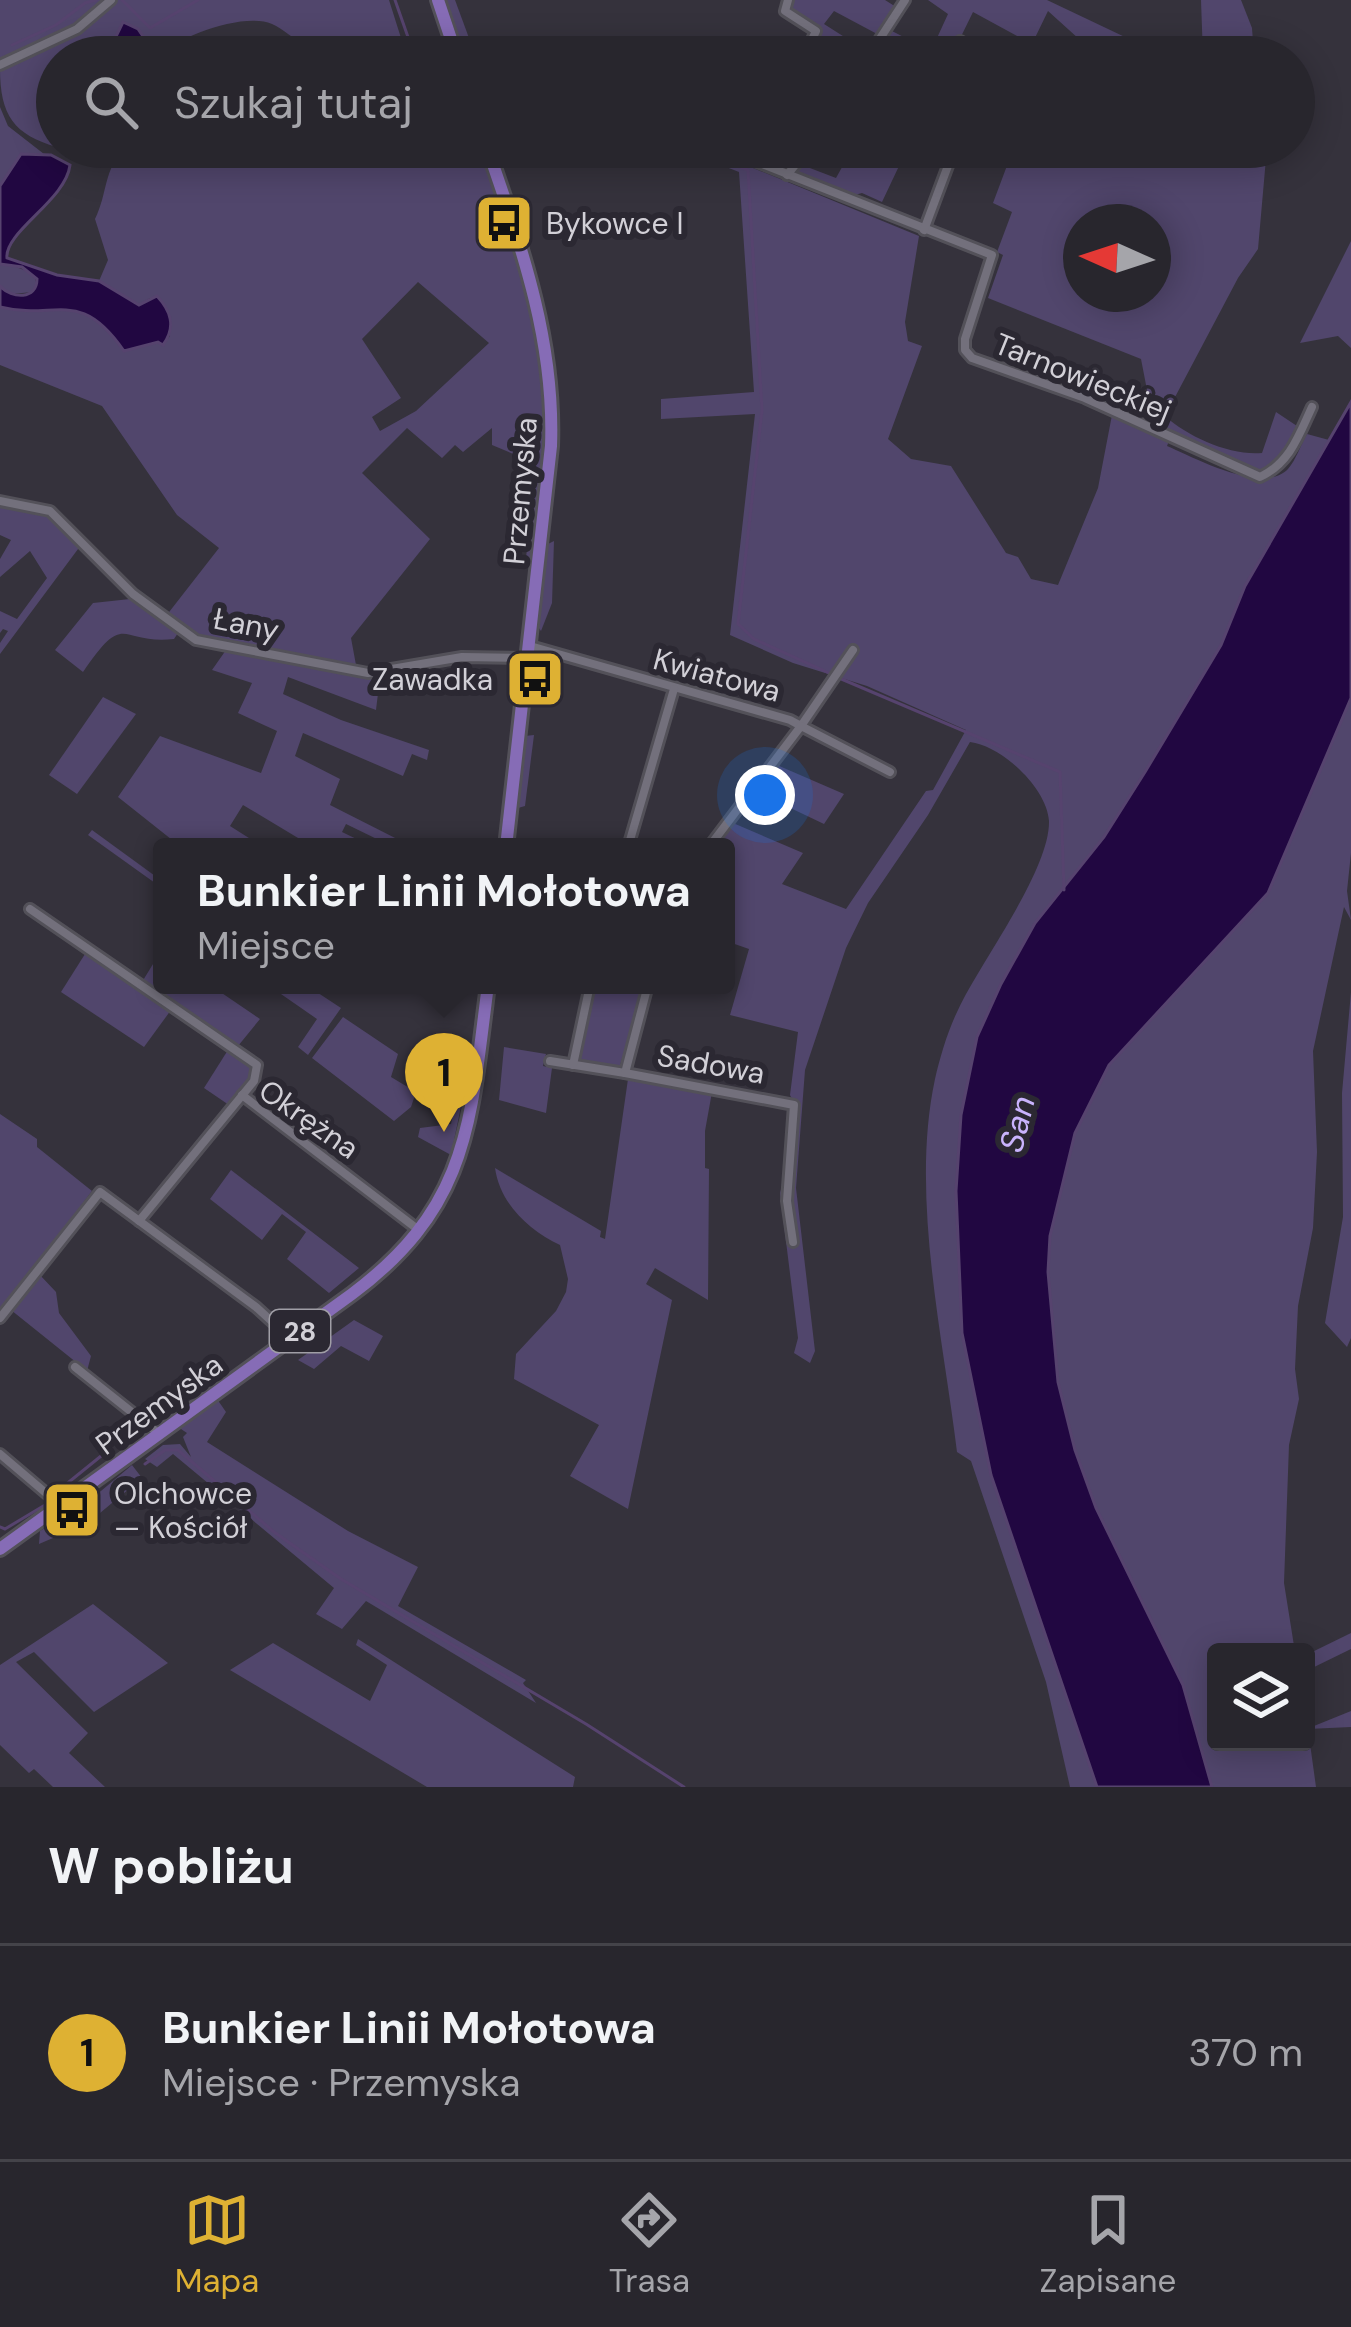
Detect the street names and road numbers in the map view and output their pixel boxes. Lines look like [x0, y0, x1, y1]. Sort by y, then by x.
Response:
street label: Tarnowieckiej [989, 324, 1177, 430]
street label: Przemyska [494, 416, 546, 566]
street label: Łany [210, 599, 283, 650]
street label: Kwiatowa [649, 639, 785, 711]
street label: Sadowa [654, 1035, 768, 1093]
street label: Okrężna [251, 1071, 367, 1167]
road number: 28 [270, 1310, 330, 1352]
street label: Przemyska [88, 1345, 230, 1463]

